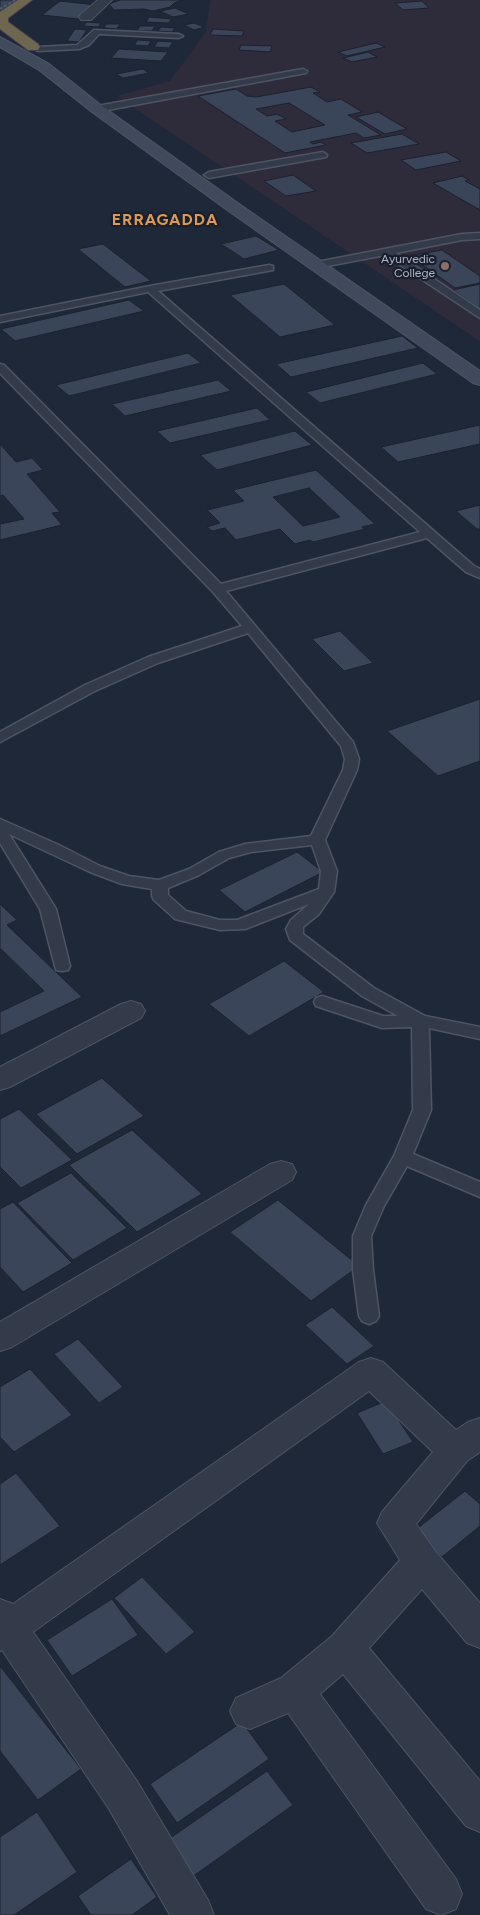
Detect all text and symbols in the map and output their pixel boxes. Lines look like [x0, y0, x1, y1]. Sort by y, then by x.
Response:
district label: ERRAGADDA [111, 210, 219, 230]
place label: Ayurvedic College [381, 252, 435, 280]
marker: Ayurvedic College [439, 260, 451, 272]

